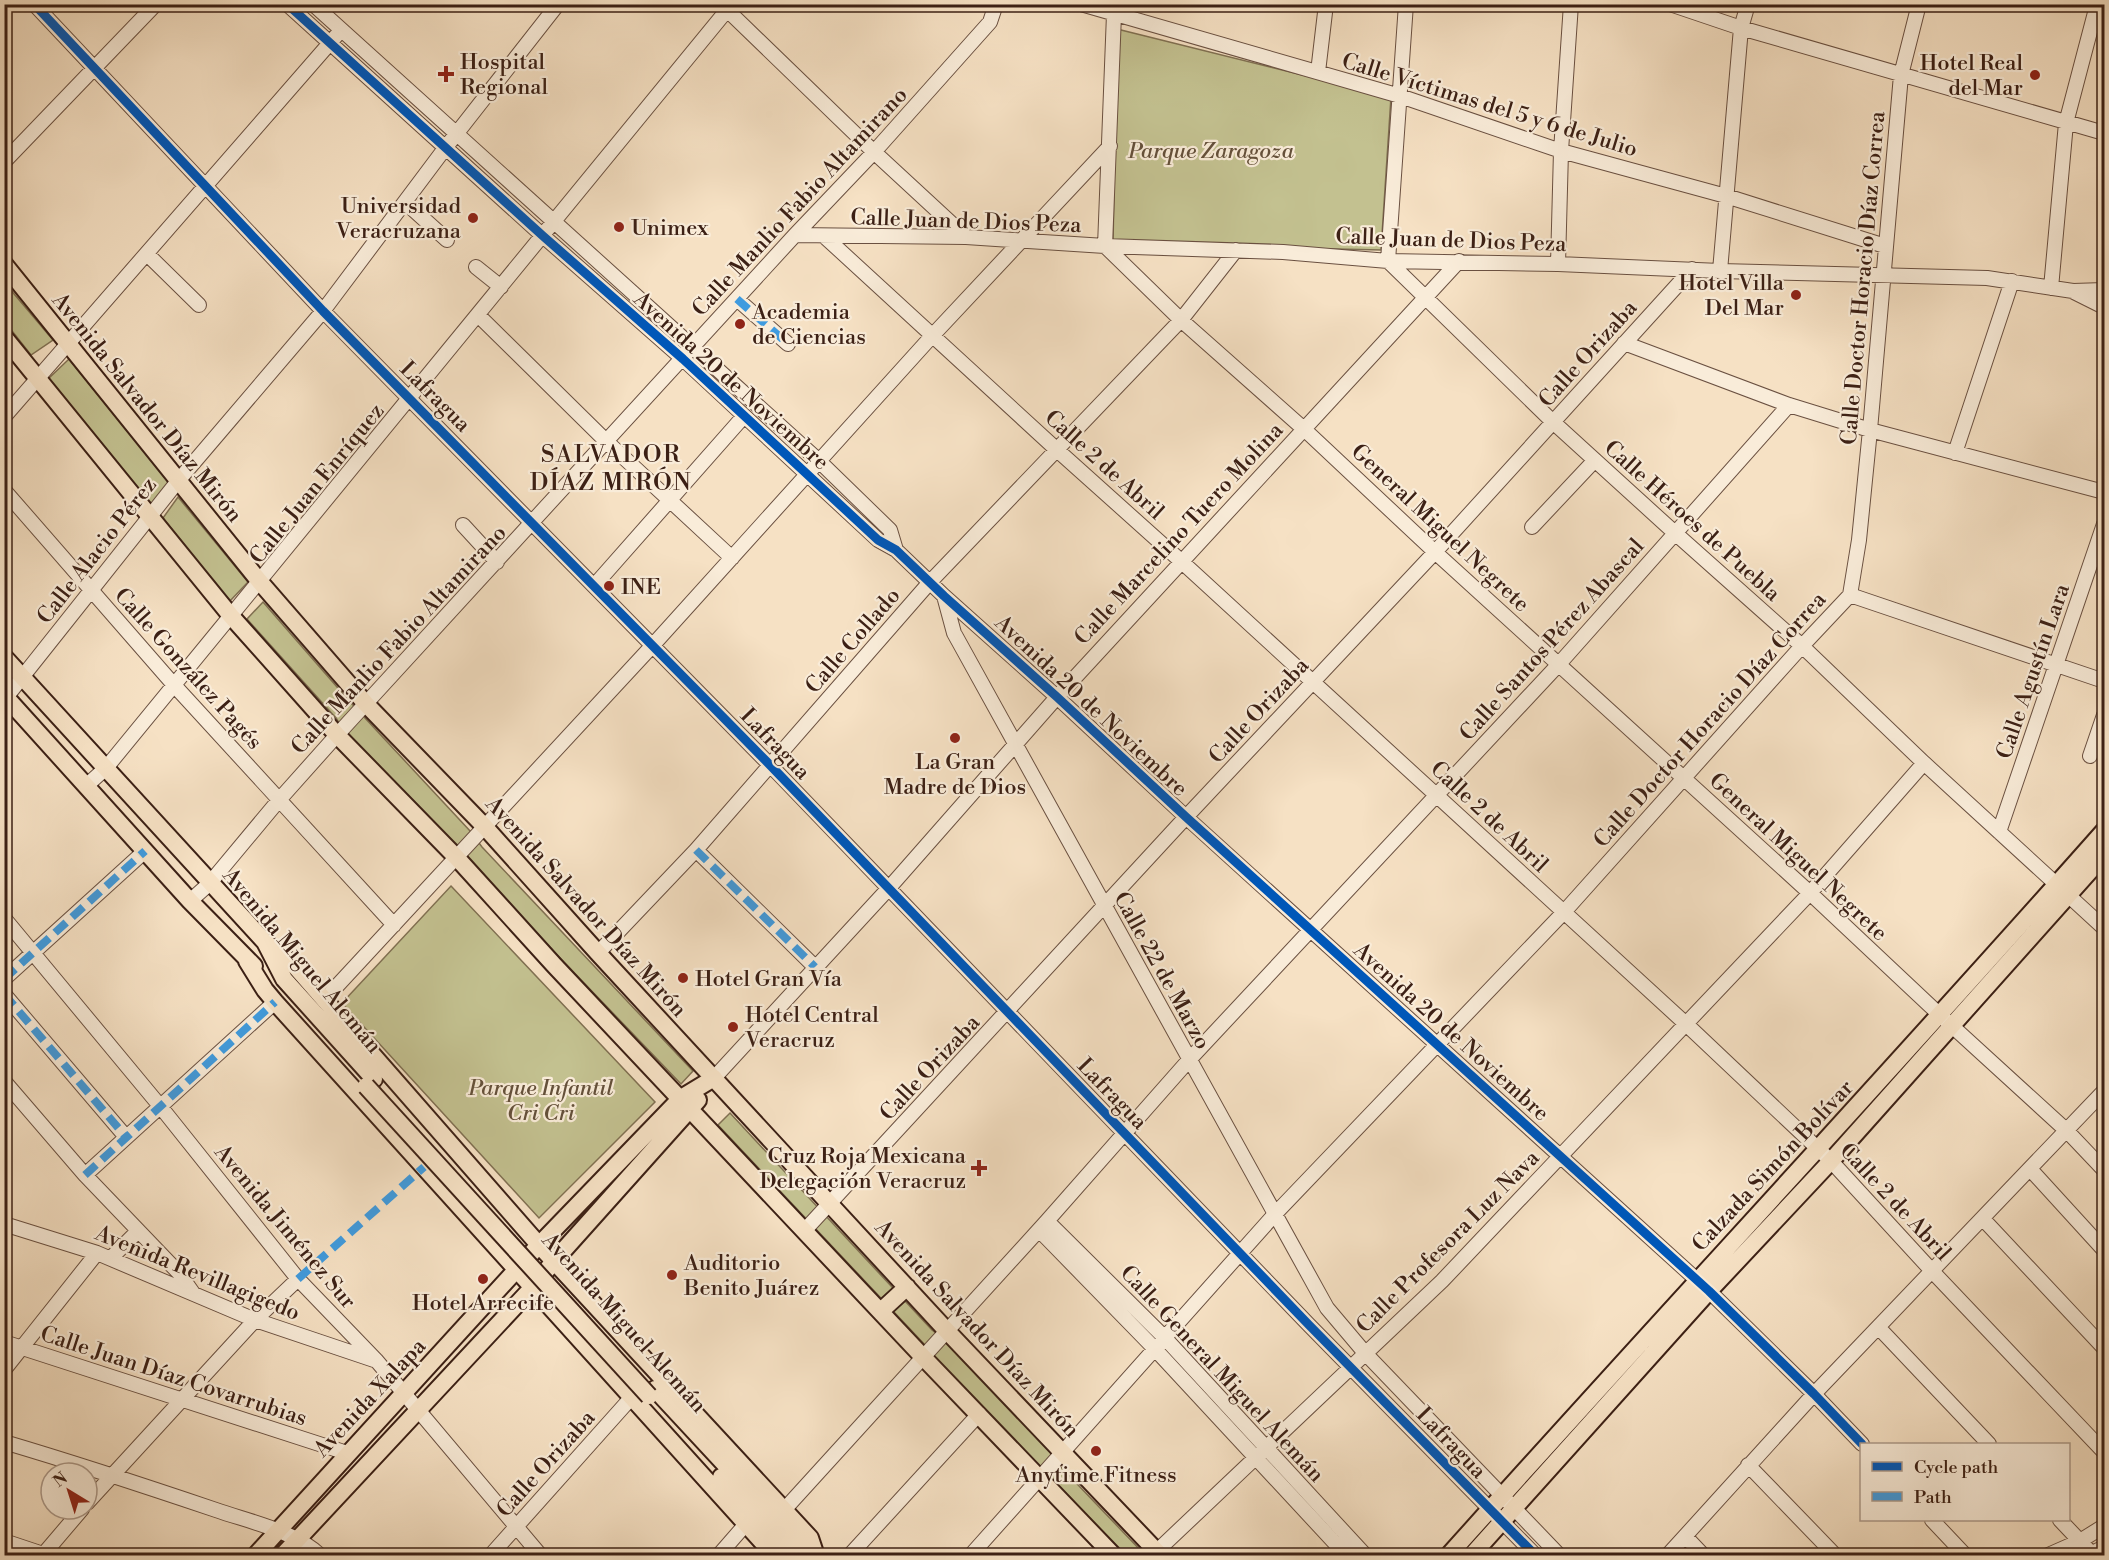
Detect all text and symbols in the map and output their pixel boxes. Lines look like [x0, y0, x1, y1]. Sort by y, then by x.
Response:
street label: Calle Víctimas del 5 y 6 de Julio [1338, 47, 1641, 163]
place label: Hospital Regional [460, 49, 548, 101]
place label: Hotel Real del Mar [1920, 50, 2023, 102]
marker: Hospital Regional [437, 65, 455, 83]
marker: Hotel Real del Mar [2028, 68, 2042, 82]
street label: Calle Manlio Fabio Altamirano [687, 82, 914, 322]
street label: Calle Doctor Horacio Díaz Correa [1835, 109, 1892, 446]
park label: Parque Zaragoza [1127, 138, 1295, 165]
place label: Universidad Veracruzana [335, 193, 462, 245]
street label: Calle Juan de Dios Peza [850, 204, 1083, 239]
marker: Universidad Veracruzana [466, 211, 480, 225]
place label: Unimex [631, 215, 709, 242]
marker: Unimex [612, 220, 626, 234]
street label: Calle Juan de Dios Peza [1335, 223, 1568, 258]
place label: Hotel Villa Del Mar [1679, 270, 1785, 322]
street label: Avenida 20 de Noviembre [627, 286, 834, 476]
street label: Avenida Salvador Díaz Mirón [45, 287, 248, 528]
marker: Hotel Villa Del Mar [1789, 288, 1803, 302]
street label: Calle Orizaba [1533, 294, 1644, 413]
place label: Academia de Ciencias [751, 299, 866, 351]
marker: Academia de Ciencias [733, 317, 747, 331]
street label: Lafragua [394, 356, 477, 439]
street label: Calle Juan Enríquez [244, 398, 390, 570]
street label: Calle 2 de Abril [1039, 405, 1170, 526]
street label: Calle Marcelino Tuero Molina [1069, 417, 1290, 651]
street label: Calle Héroes de Puebla [1598, 435, 1786, 608]
street label: General Miguel Negrete [1345, 438, 1535, 618]
district label: SALVADOR DÍAZ MIRÓN [530, 440, 692, 498]
street label: Calle Alacio Pérez [32, 472, 163, 630]
street label: Calle Manlio Fabio Altamirano [286, 520, 513, 760]
street label: Calle Santos Pérez Abascal [1454, 533, 1650, 747]
place label: INE [621, 574, 661, 601]
marker: INE [602, 579, 616, 593]
street label: Calle Agustín Lara [1991, 580, 2076, 763]
street label: Calle González Pagés [108, 583, 267, 755]
street label: Calle Collado [800, 583, 906, 699]
street label: Calle Doctor Horacio Díaz Correa [1588, 586, 1833, 853]
street label: Avenida 20 de Noviembre [988, 609, 1193, 802]
street label: Calle Orizaba [1203, 652, 1315, 769]
street label: Lafragua [734, 703, 816, 786]
marker: La Gran Madre de Dios [948, 731, 962, 745]
place label: La Gran Madre de Dios [884, 749, 1026, 801]
street label: Calle 2 de Abril [1425, 756, 1554, 879]
street label: General Miguel Negrete [1703, 767, 1893, 947]
street label: Avenida Salvador Díaz Mirón [479, 790, 692, 1023]
street label: Avenida Miguel Alemán [216, 862, 387, 1059]
street label: Calle 22 de Marzo [1107, 887, 1216, 1054]
street label: Avenida 20 de Noviembre [1347, 937, 1554, 1127]
place label: Hotel Gran Vía [695, 966, 843, 993]
marker: Hotel Gran Vía [676, 971, 690, 985]
place label: Hotel Central Veracruz [744, 1002, 879, 1054]
street label: Calle Orizaba [874, 1009, 986, 1126]
marker: Hotel Central Veracruz [726, 1020, 740, 1034]
street label: Lafragua [1071, 1053, 1153, 1136]
park label: Parque Infantil Cri Cri [467, 1075, 614, 1127]
street label: Calzada Simón Bolívar [1687, 1075, 1860, 1257]
street label: Calle 2 de Abril [1834, 1138, 1957, 1267]
street label: Avenida Jiménez Sur [208, 1139, 361, 1315]
place label: Cruz Roja Mexicana Delegación Veracruz [759, 1143, 967, 1195]
street label: Calle Profesora Luz Nava [1351, 1144, 1546, 1339]
marker: Cruz Roja Mexicana Delegación Veracruz [970, 1159, 988, 1177]
street label: Avenida Salvador Díaz Mirón [868, 1214, 1085, 1443]
street label: Avenida Revillagigedo [90, 1220, 304, 1327]
street label: Avenida Miguel Alemán [535, 1227, 712, 1419]
place label: Auditorio Benito Juárez [683, 1250, 819, 1302]
street label: Calle General Miguel Alemán [1114, 1260, 1330, 1488]
marker: Auditorio Benito Juárez [665, 1268, 679, 1282]
marker: Hotel Arrecife [476, 1272, 490, 1286]
place label: Hotel Arrecife [412, 1290, 554, 1317]
street label: Calle Juan Díaz Covarrubias [37, 1321, 310, 1432]
street label: Avenida Xalapa [308, 1332, 433, 1464]
street label: Lafragua [1410, 1402, 1492, 1485]
street label: Calle Orizaba [491, 1404, 602, 1523]
legend [1860, 1443, 2070, 1521]
marker: Anytime Fitness [1089, 1444, 1103, 1458]
text: Cycle path [1914, 1456, 1998, 1479]
north arrow [39, 1461, 99, 1521]
place label: Anytime Fitness [1014, 1462, 1177, 1489]
text: N [49, 1468, 72, 1492]
text: Path [1914, 1486, 1952, 1509]

